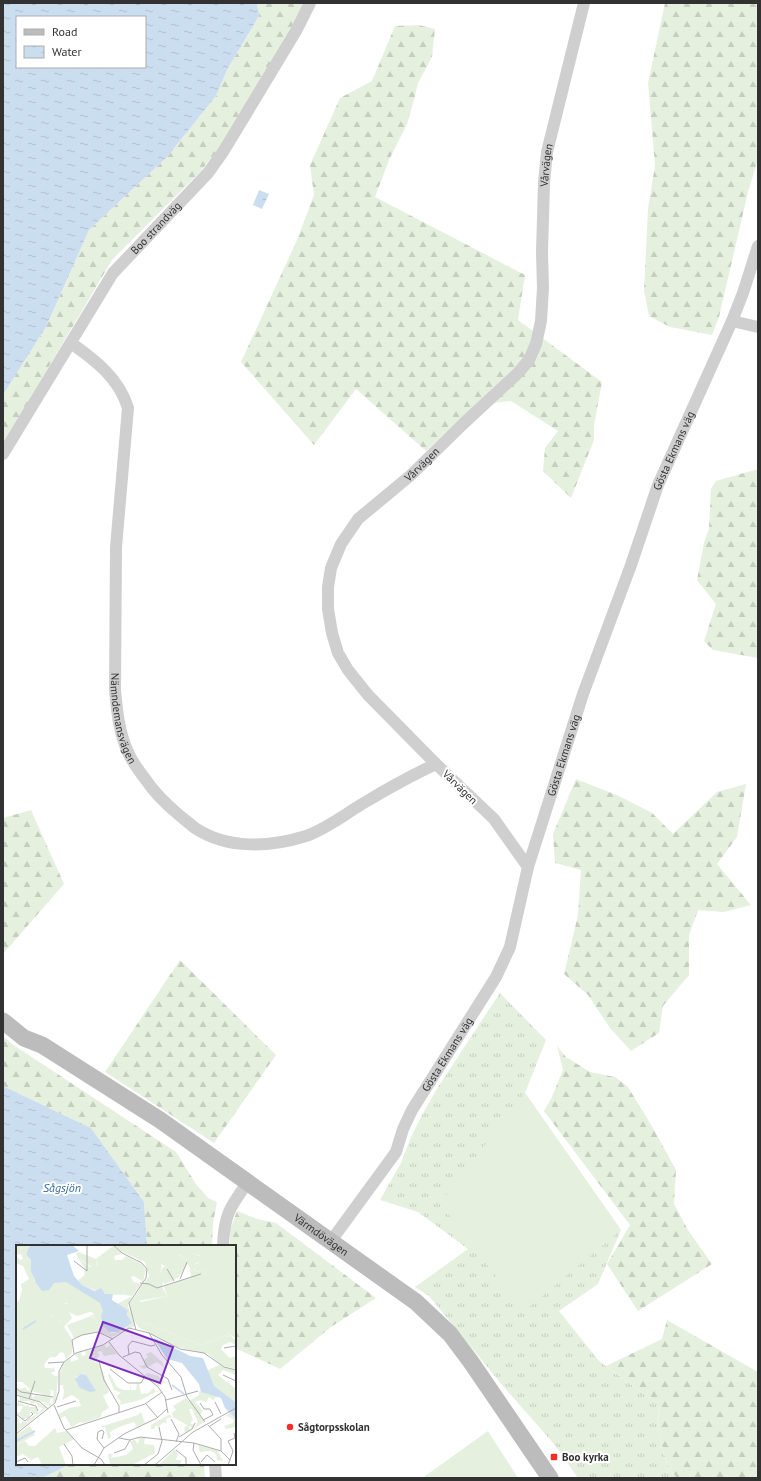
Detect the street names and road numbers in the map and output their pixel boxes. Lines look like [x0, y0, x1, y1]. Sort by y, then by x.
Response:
street label: Vårvägen [537, 142, 556, 188]
street label: Boo strandväg [128, 199, 184, 257]
street label: Gösta Ekmans väg [650, 409, 697, 492]
street label: Vårvägen [401, 444, 442, 485]
street label: Nämndemansvägen [108, 673, 140, 766]
street label: Gösta Ekmans väg [544, 712, 583, 798]
street label: Vårvägen [439, 766, 480, 807]
street label: Gösta Ekmans väg [418, 1015, 476, 1094]
street label: Värmdövägen [290, 1210, 351, 1259]

